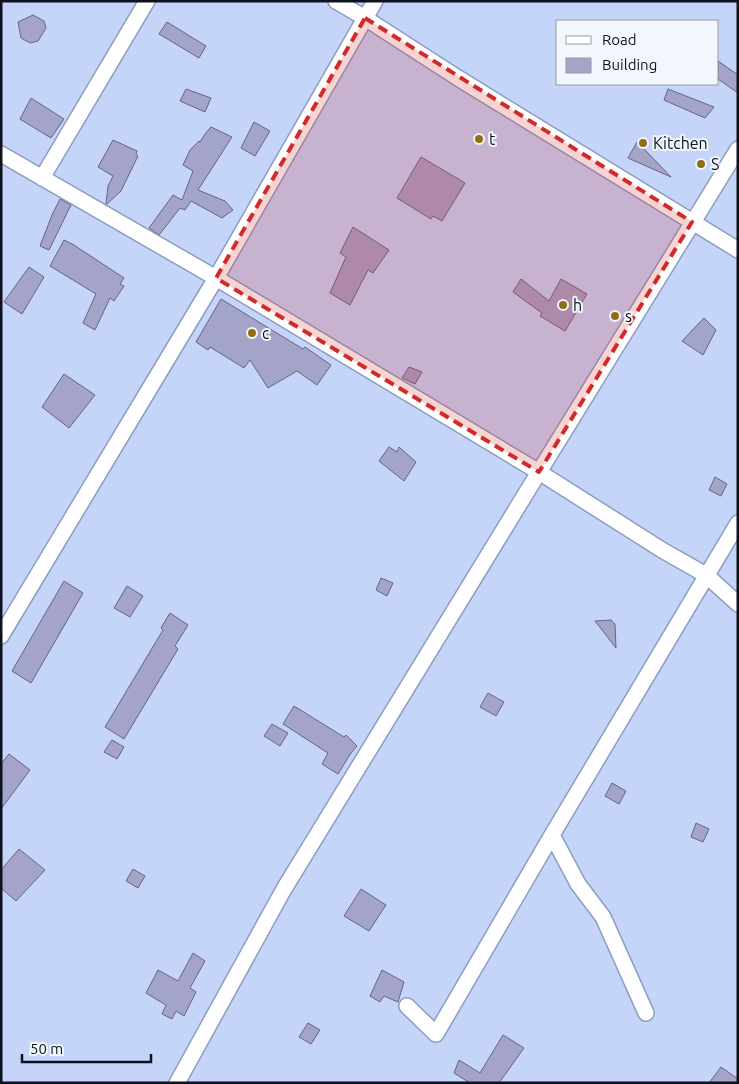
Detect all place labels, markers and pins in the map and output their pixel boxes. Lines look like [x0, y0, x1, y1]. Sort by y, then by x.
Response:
place label: t [489, 130, 496, 148]
marker: t [473, 133, 485, 145]
place label: Kitchen [653, 134, 708, 152]
marker: Kitchen [637, 137, 649, 149]
place label: S [711, 155, 719, 173]
marker: S [695, 158, 707, 170]
place label: h [573, 296, 582, 314]
marker: h [557, 299, 569, 311]
place label: s [625, 307, 632, 325]
marker: s [609, 310, 621, 322]
place label: c [262, 324, 270, 342]
marker: c [246, 327, 258, 339]

